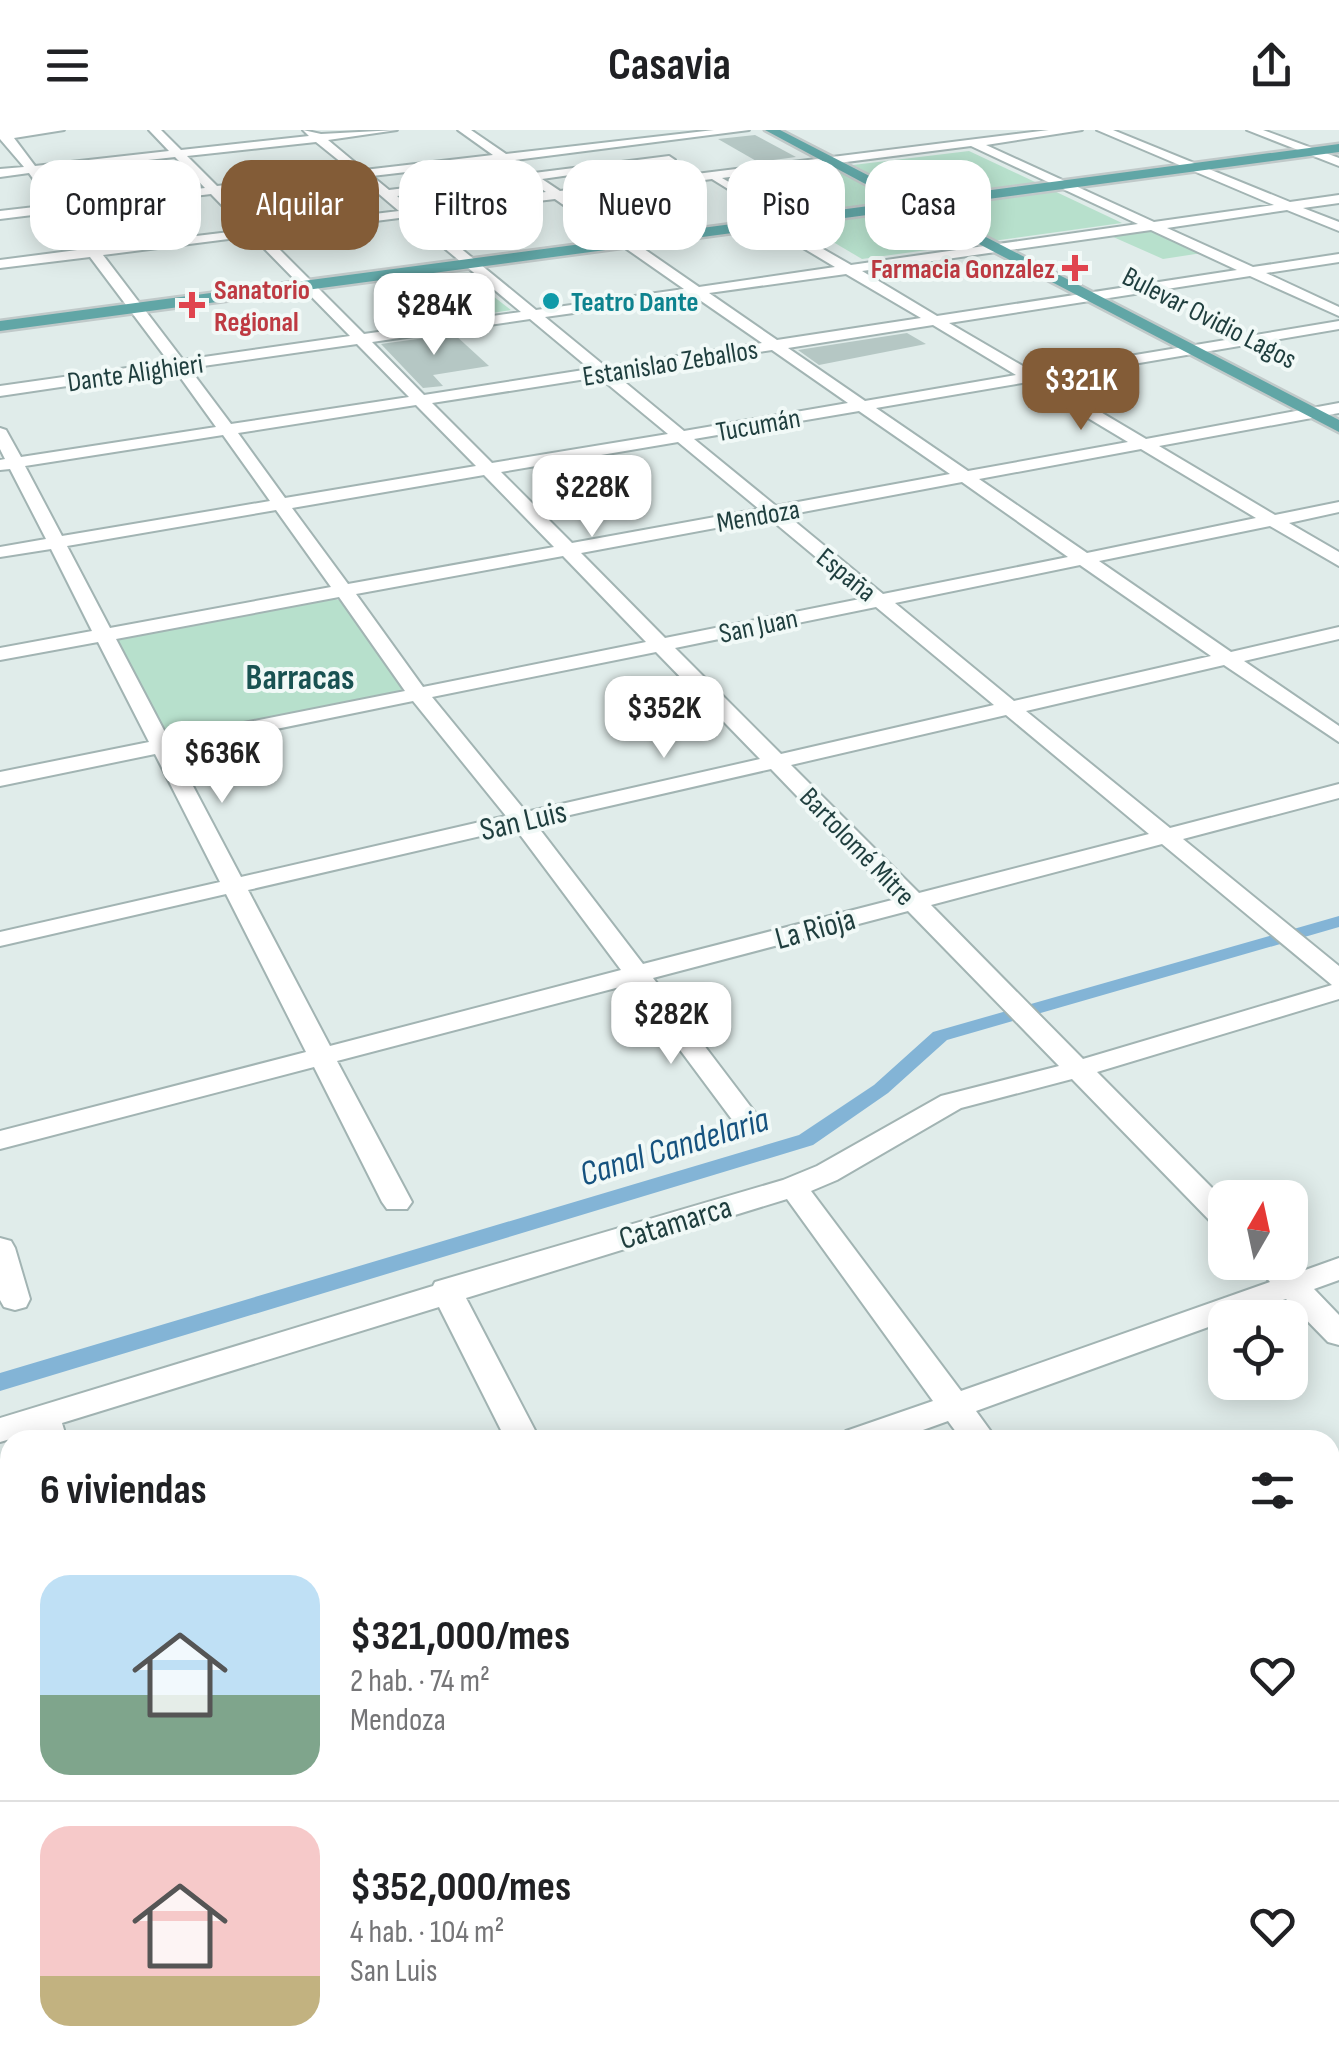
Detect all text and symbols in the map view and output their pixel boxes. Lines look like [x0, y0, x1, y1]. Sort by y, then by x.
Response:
icon: menu [40, 38, 95, 93]
text: Casavia [608, 38, 731, 93]
icon: share [1244, 38, 1299, 93]
chip: Comprar [30, 160, 201, 250]
chip: Alquilar [221, 160, 379, 250]
chip: Filtros [399, 160, 543, 250]
chip: Nuevo [563, 160, 707, 250]
chip: Piso [727, 160, 845, 250]
chip: Casa [865, 160, 991, 250]
place label: Farmacia Gonzalez [871, 253, 1055, 286]
marker: Farmacia Gonzalez [1064, 257, 1086, 279]
street label: Bulevar Ovidio Lagos [1117, 260, 1302, 376]
pin: $284K [364, 273, 504, 358]
place label: Sanatorio Regional [214, 274, 310, 339]
text: $284K [396, 286, 472, 325]
place label: Teatro Dante [571, 286, 699, 319]
marker: Teatro Dante [540, 290, 562, 312]
marker: Sanatorio Regional [179, 292, 205, 318]
street label: Estanislao Zeballos [580, 333, 760, 394]
street label: Dante Alighieri [65, 348, 205, 399]
pin: $321K [1011, 348, 1151, 433]
text: $321K [1044, 361, 1118, 400]
street label: Tucumán [714, 402, 803, 449]
pin: $228K [522, 455, 662, 540]
text: $228K [554, 468, 630, 507]
street label: Mendoza [714, 493, 802, 540]
street label: España [810, 541, 882, 609]
street label: San Juan [716, 602, 801, 651]
district label: Barracas [246, 657, 354, 700]
pin: $352K [594, 676, 734, 761]
text: $352K [627, 689, 701, 728]
pin: $636K [152, 721, 292, 806]
text: $636K [184, 734, 260, 773]
street label: Bartolomé Mitre [792, 781, 921, 913]
street label: San Luis [476, 793, 570, 850]
street label: La Rioja [771, 900, 860, 959]
pin: $282K [601, 982, 741, 1067]
text: $282K [633, 995, 709, 1034]
water label: Canal Candelaria [575, 1098, 774, 1197]
north arrow [1208, 1180, 1308, 1280]
map controls [1208, 1180, 1308, 1400]
street label: Catamarca [615, 1188, 736, 1259]
button: locate [1208, 1300, 1308, 1400]
icon: filters [1245, 1463, 1300, 1518]
text: 6 viviendas [40, 1465, 207, 1516]
text: $321,000/mes [350, 1611, 570, 1662]
icon: home [120, 1615, 240, 1735]
icon: heart [1245, 1648, 1300, 1703]
text: 2 hab. · 74 m² [350, 1662, 490, 1701]
text: Mendoza [350, 1701, 446, 1740]
text: $352,000/mes [350, 1862, 571, 1913]
icon: home [120, 1866, 240, 1986]
icon: heart [1245, 1899, 1300, 1954]
text: 4 hab. · 104 m² [350, 1913, 505, 1952]
text: San Luis [350, 1952, 437, 1991]

